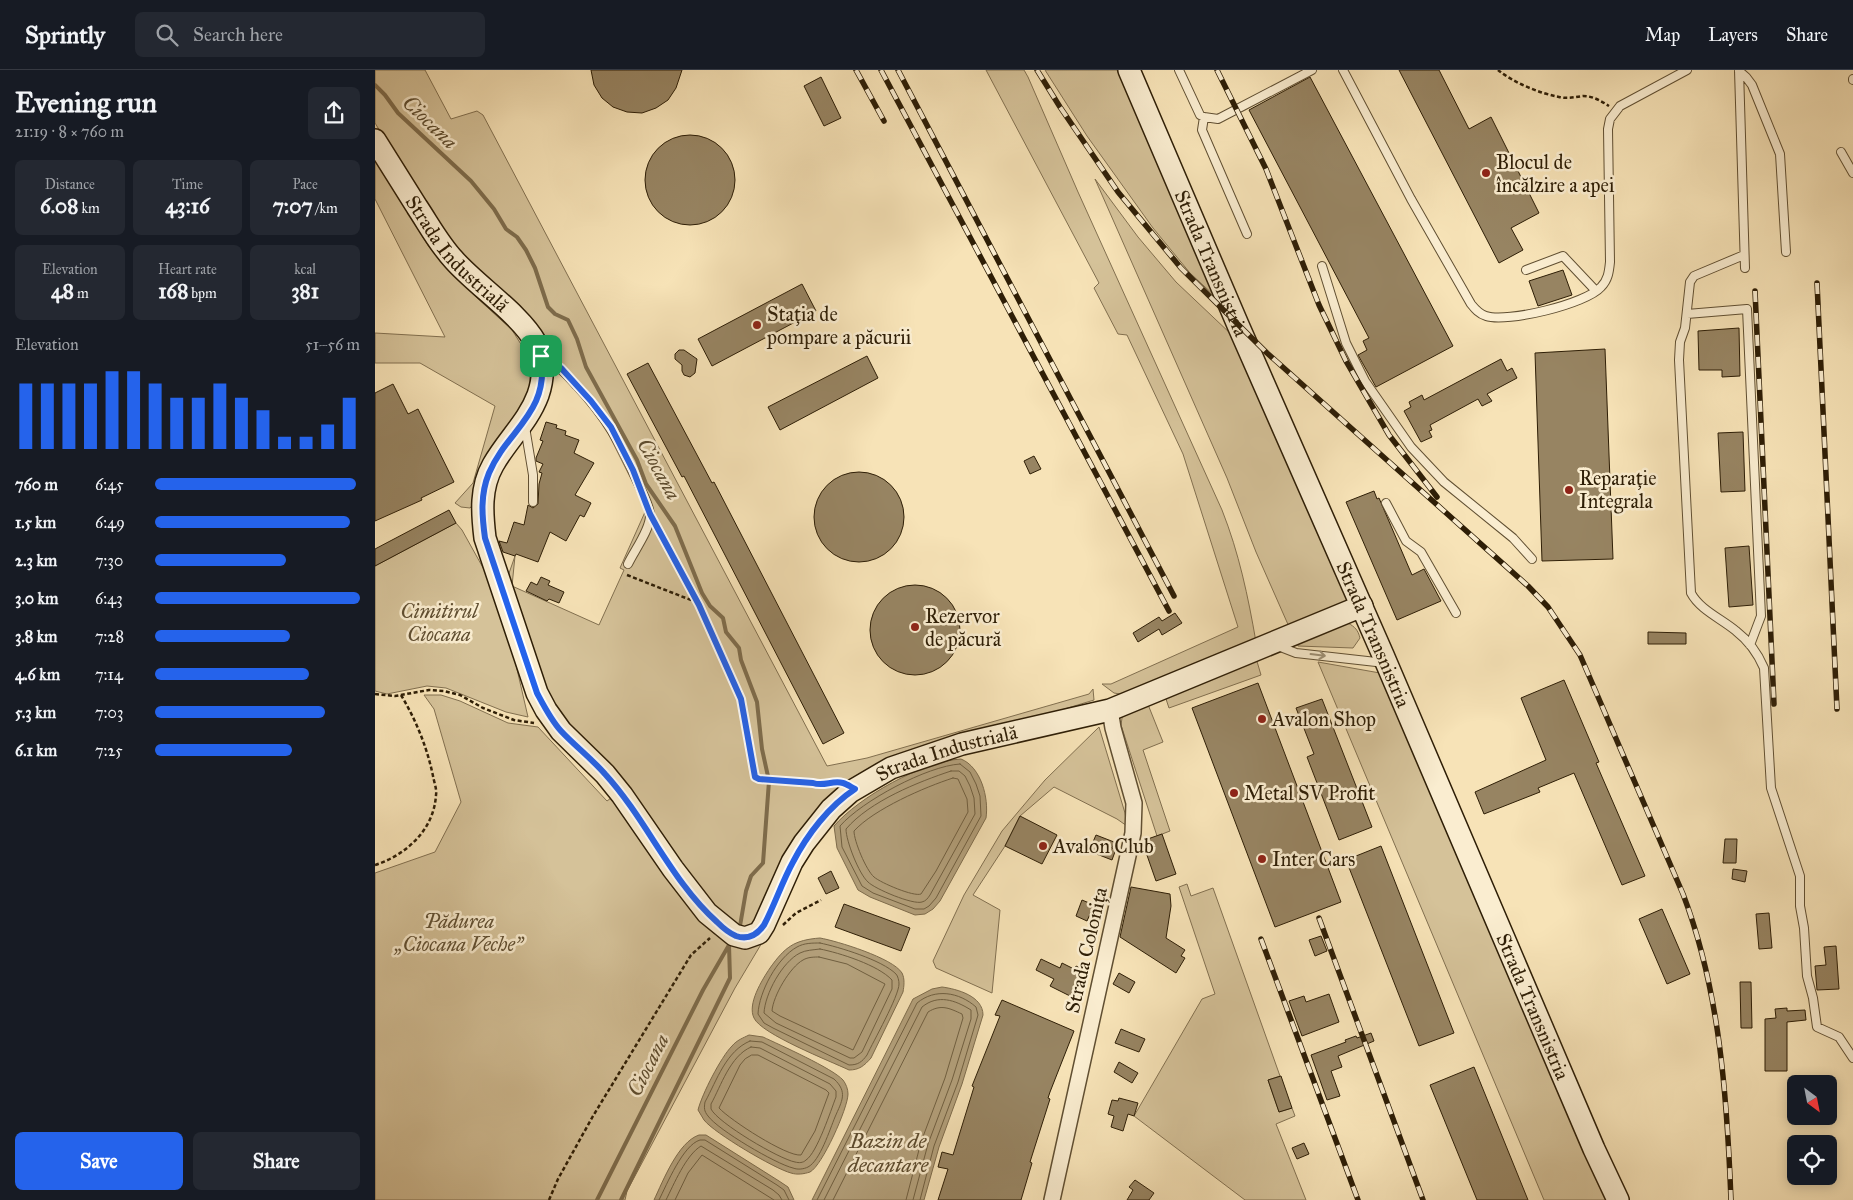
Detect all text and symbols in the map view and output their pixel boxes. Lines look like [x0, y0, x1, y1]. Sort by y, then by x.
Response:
search box [135, 12, 485, 57]
text: Sprintly [25, 20, 105, 50]
icon: search [153, 21, 181, 49]
text: Search here [193, 23, 283, 46]
text: Map [1645, 24, 1680, 46]
text: Layers [1708, 24, 1758, 46]
text: Share [1786, 24, 1828, 46]
text: Evening run [15, 85, 157, 120]
button: share [308, 87, 360, 139]
water label: Ciocana [397, 89, 463, 155]
text: 21:19 · 8 × 760 m [15, 122, 124, 141]
place label: Blocul de încălzire a apei [1496, 150, 1615, 197]
marker: Blocul de încălzire a apei [1480, 167, 1492, 179]
text: Distance [45, 176, 95, 193]
text: Time [172, 176, 203, 193]
text: Pace [292, 176, 318, 193]
street label: Strada Transnistria [1170, 186, 1254, 340]
street label: Strada Industrială [401, 191, 515, 317]
text: 6.08 [40, 193, 78, 219]
text: 43:16 [165, 193, 210, 219]
text: 7:07 [273, 193, 313, 219]
text: km [78, 200, 100, 217]
text: /km [313, 200, 338, 217]
text: Elevation [42, 261, 98, 278]
text: Heart rate [158, 261, 217, 278]
text: kcal [294, 261, 316, 278]
text: 48 [51, 278, 74, 304]
text: 168 [158, 278, 188, 304]
text: 381 [291, 278, 319, 304]
text: m [74, 285, 89, 302]
text: bpm [188, 285, 217, 302]
place label: Stația de pompare a păcurii [766, 302, 912, 349]
marker: Stația de pompare a păcurii [751, 319, 763, 331]
text: Elevation [15, 335, 79, 354]
text: 51–56 m [305, 335, 360, 354]
pin [520, 335, 562, 377]
icon: arrive [527, 342, 555, 370]
water label: Ciocana [631, 434, 687, 504]
place label: Reparație Integrala [1579, 466, 1657, 514]
text: 760 m [15, 475, 58, 494]
text: 6:45 [95, 475, 124, 494]
marker: Reparație Integrala [1563, 484, 1575, 496]
text: 1.5 km [15, 513, 56, 532]
text: 6:49 [95, 513, 125, 532]
text: 2.3 km [15, 551, 57, 570]
text: 7:30 [95, 551, 123, 570]
street label: Strada Transnistria [1331, 558, 1416, 711]
text: 3.0 km [15, 589, 58, 608]
text: 6:43 [95, 589, 123, 608]
park label: Cimitirul Ciocana [400, 599, 479, 646]
place label: Rezervor de păcură [925, 604, 1002, 651]
marker: Rezervor de păcură [909, 621, 921, 633]
text: 3.8 km [15, 627, 58, 646]
text: 7:28 [95, 627, 124, 646]
one-way arrow [1310, 650, 1326, 660]
text: 4.6 km [15, 665, 60, 684]
text: 7:14 [95, 665, 123, 684]
text: 5.3 km [15, 703, 56, 722]
text: 7:03 [95, 703, 123, 722]
place label: Avalon Shop [1271, 707, 1376, 731]
marker: Avalon Shop [1256, 713, 1268, 725]
street label: Strada Industrială [871, 720, 1020, 786]
text: 6.1 km [15, 741, 57, 760]
text: 7:25 [95, 741, 123, 760]
place label: Metal SV Profit [1244, 781, 1375, 805]
marker: Metal SV Profit [1228, 787, 1240, 799]
place label: Avalon Club [1052, 834, 1154, 858]
marker: Avalon Club [1037, 840, 1049, 852]
place label: Inter Cars [1272, 847, 1355, 871]
marker: Inter Cars [1256, 853, 1268, 865]
street label: Strada Colonița [1060, 884, 1112, 1015]
park label: Pădurea „Ciocana Veche” [393, 909, 525, 956]
street label: Strada Transnistria [1491, 930, 1575, 1084]
water label: Ciocana [621, 1029, 675, 1101]
north arrow [1787, 1075, 1837, 1125]
map controls [1787, 1075, 1837, 1185]
water label: Bazin de decantare [847, 1128, 929, 1178]
button: Save [15, 1132, 183, 1190]
button: Share [193, 1132, 360, 1190]
button: locate [1787, 1135, 1837, 1185]

